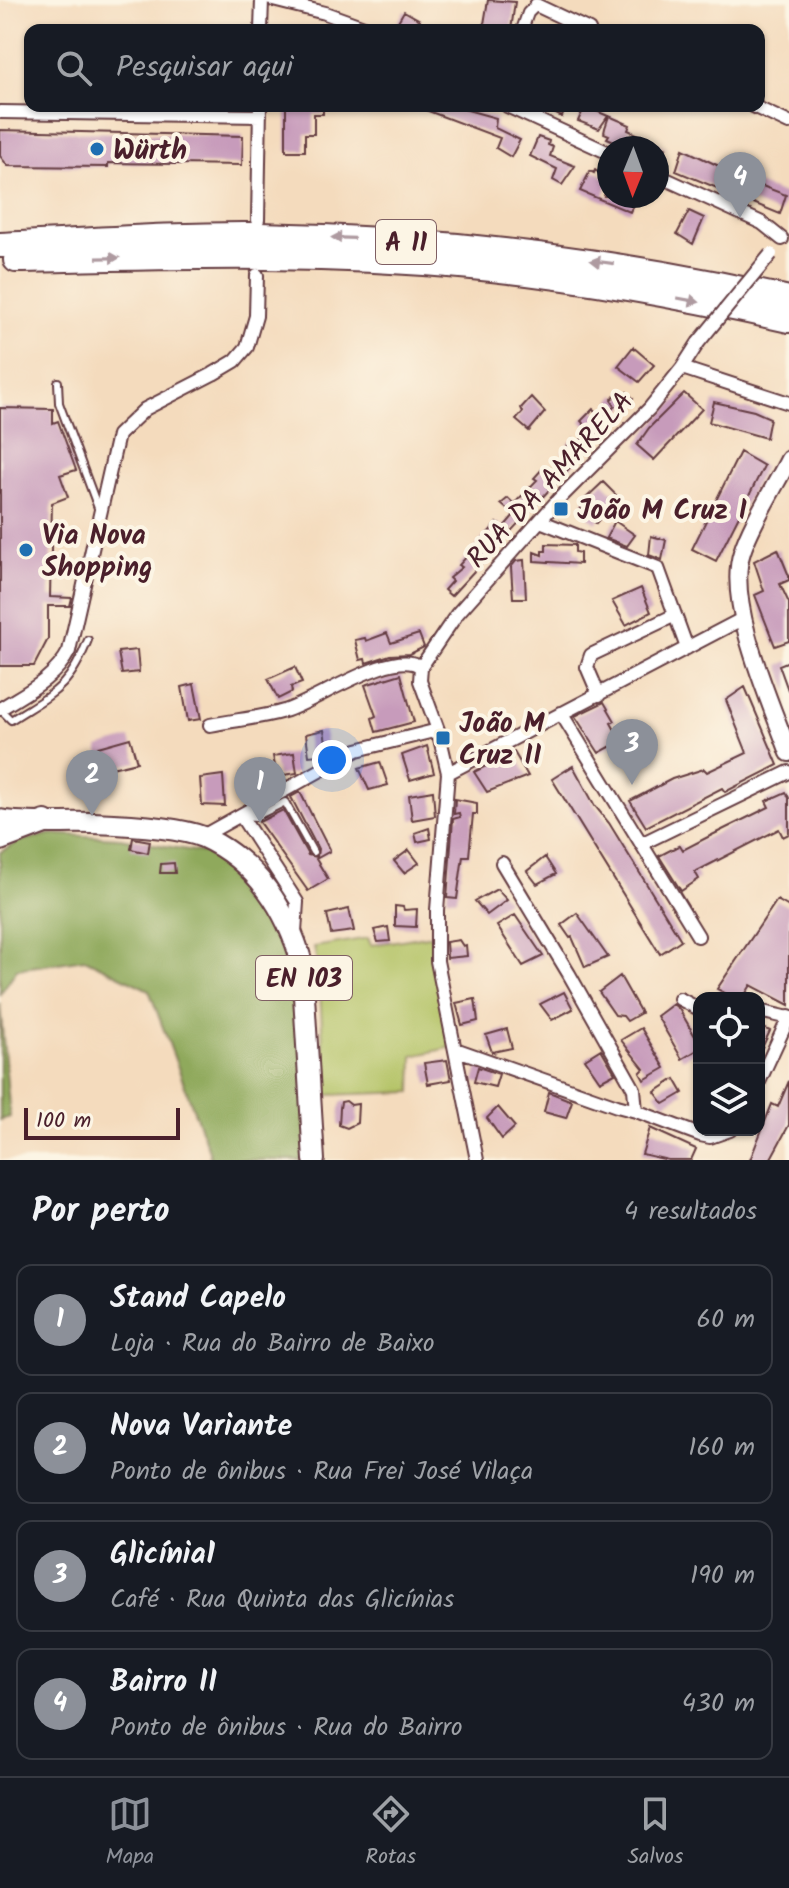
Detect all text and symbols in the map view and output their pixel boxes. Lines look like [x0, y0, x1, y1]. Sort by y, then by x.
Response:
search box [24, 24, 765, 112]
text: Pesquisar aqui [116, 44, 293, 92]
icon: search [52, 46, 96, 90]
place label: Würth [113, 129, 187, 174]
north arrow [597, 136, 669, 208]
marker: Würth [88, 140, 106, 158]
pin: 4 [714, 152, 766, 218]
road number: A 11 [376, 220, 436, 264]
one-way arrow [330, 231, 355, 244]
one-way arrow [96, 252, 121, 264]
one-way arrow [589, 255, 614, 268]
one-way arrow [675, 294, 700, 307]
street label: RUA DA AMARELA [456, 382, 645, 580]
place label: João M Cruz I [577, 489, 748, 534]
marker: João M Cruz I [552, 500, 570, 518]
place label: Via Nova Shopping [42, 514, 152, 591]
marker: Via Nova Shopping [17, 541, 35, 559]
place label: João M Cruz II [459, 702, 545, 779]
pin: 3 [606, 719, 658, 785]
marker: João M Cruz II [434, 729, 452, 747]
your location [312, 740, 352, 780]
pin: 2 [66, 750, 118, 816]
pin: 1 [234, 757, 286, 823]
road number: EN 103 [256, 956, 352, 1000]
map controls [693, 992, 765, 1136]
button: locate [693, 992, 765, 1064]
button: layers [693, 1064, 765, 1136]
scale bar [24, 1104, 180, 1140]
text: 100 m [36, 1104, 91, 1139]
text: Por perto [32, 1185, 170, 1239]
text: 4 resultados [624, 1191, 757, 1233]
text: Stand Capelo [110, 1275, 286, 1323]
text: 1 [56, 1299, 64, 1341]
text: 60 m [696, 1299, 755, 1341]
text: Loja · Rua do Bairro de Baixo [110, 1323, 435, 1365]
text: Nova Variante [110, 1403, 292, 1451]
text: 2 [52, 1427, 68, 1469]
text: 160 m [688, 1427, 755, 1469]
text: Ponto de ônibus · Rua Frei José Vilaça [110, 1451, 533, 1493]
text: Glicínia1 [110, 1531, 215, 1579]
text: 3 [53, 1555, 67, 1597]
text: 190 m [690, 1555, 755, 1597]
text: Café · Rua Quinta das Glicínias [110, 1579, 454, 1621]
text: Bairro II [110, 1659, 217, 1707]
text: 4 [53, 1683, 67, 1725]
text: 430 m [682, 1683, 755, 1725]
text: Ponto de ônibus · Rua do Bairro [110, 1707, 463, 1749]
tab: Mapa [106, 1792, 154, 1875]
tab: Rotas [365, 1792, 416, 1875]
tab: Salvos [627, 1792, 683, 1875]

